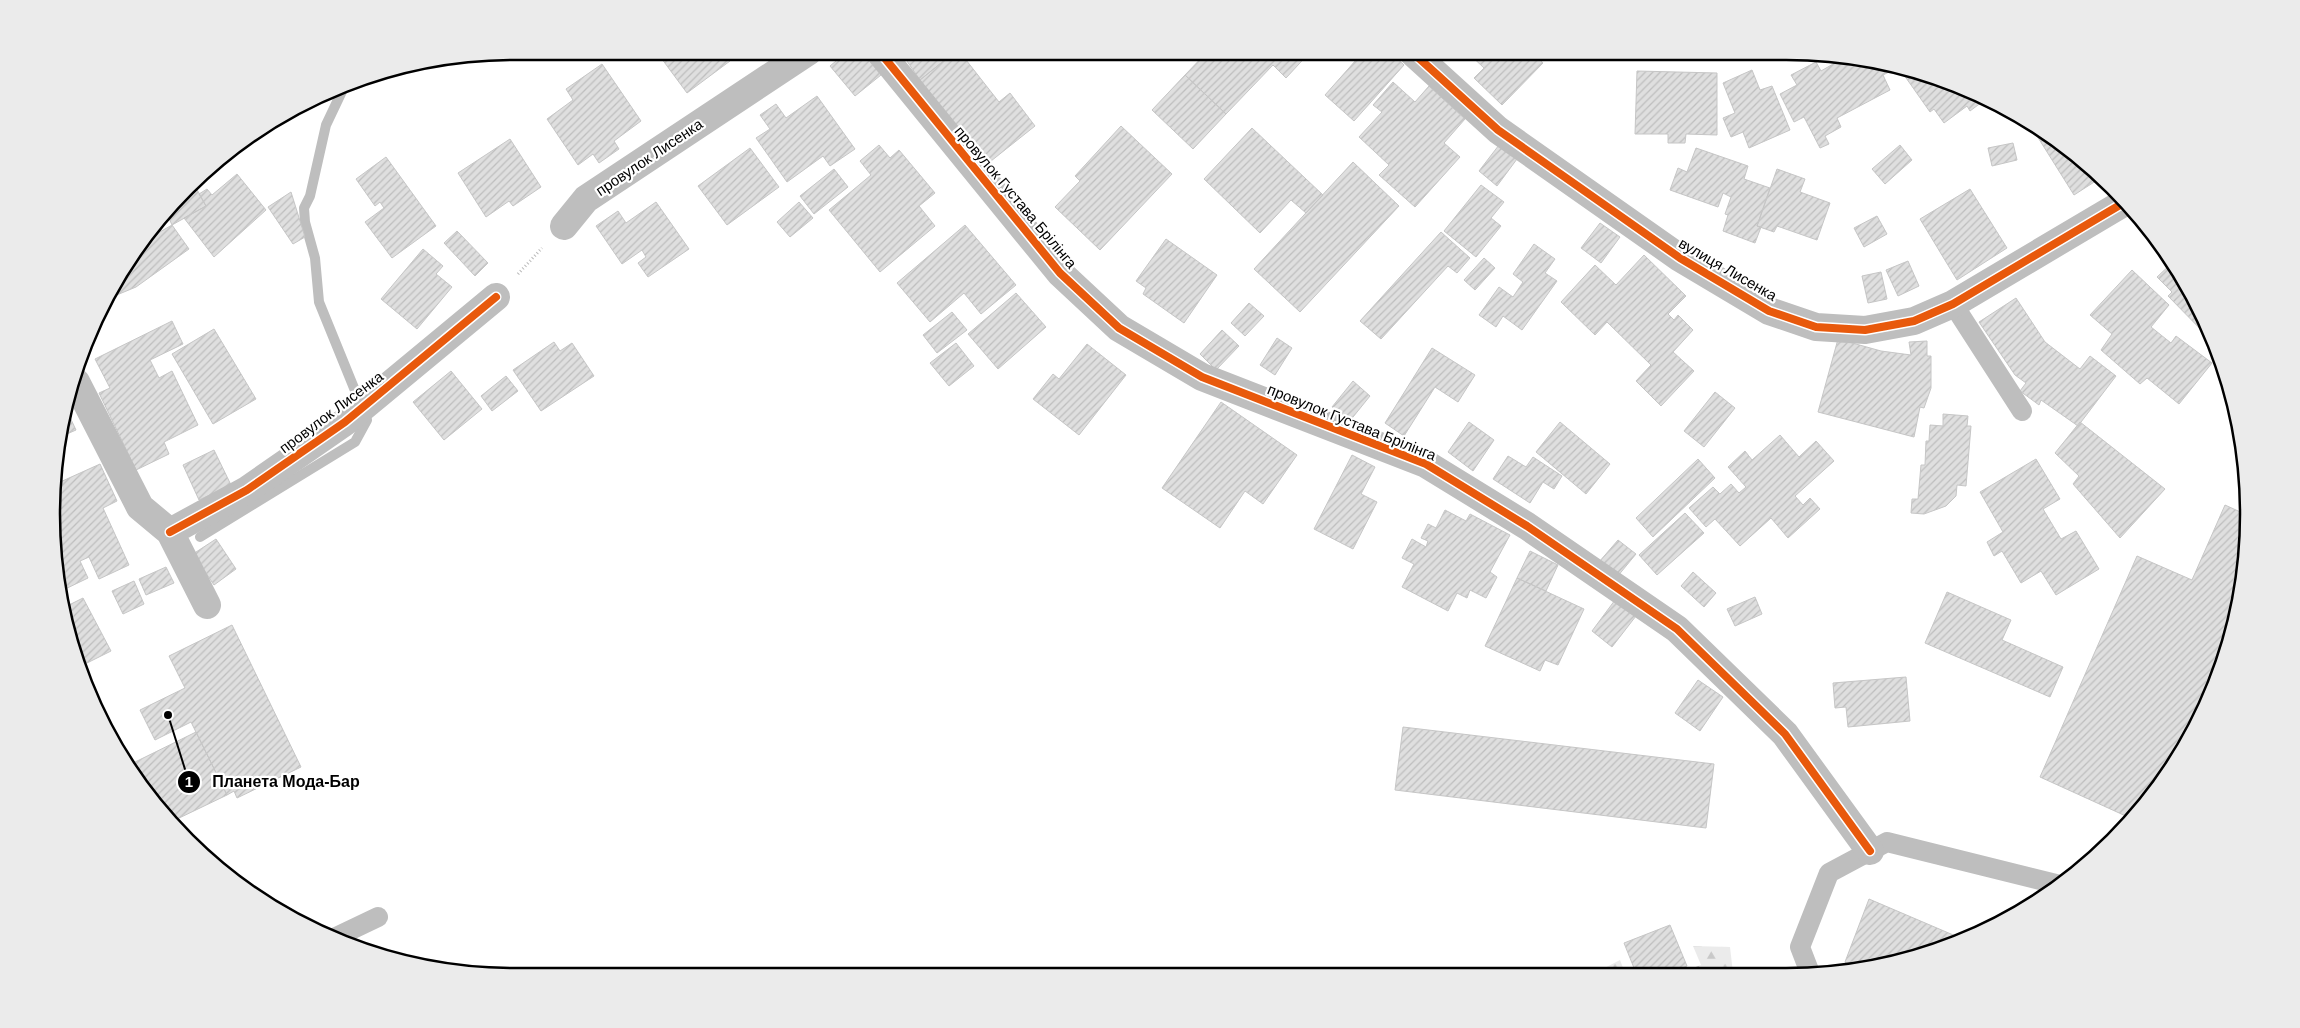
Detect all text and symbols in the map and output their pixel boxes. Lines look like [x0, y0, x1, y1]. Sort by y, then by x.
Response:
street label: провулок Лисенка [592, 115, 706, 199]
street label: провулок Густава Брілінга [952, 122, 1081, 272]
street label: вулиця Лисенка [1676, 234, 1781, 304]
street label: провулок Лисенка [276, 367, 387, 456]
street label: провулок Густава Брілінга [1265, 380, 1439, 464]
callout: Планета Мода-Бар [177, 766, 369, 797]
text: 1 [185, 773, 193, 790]
text: Планета Мода-Бар [212, 773, 360, 790]

